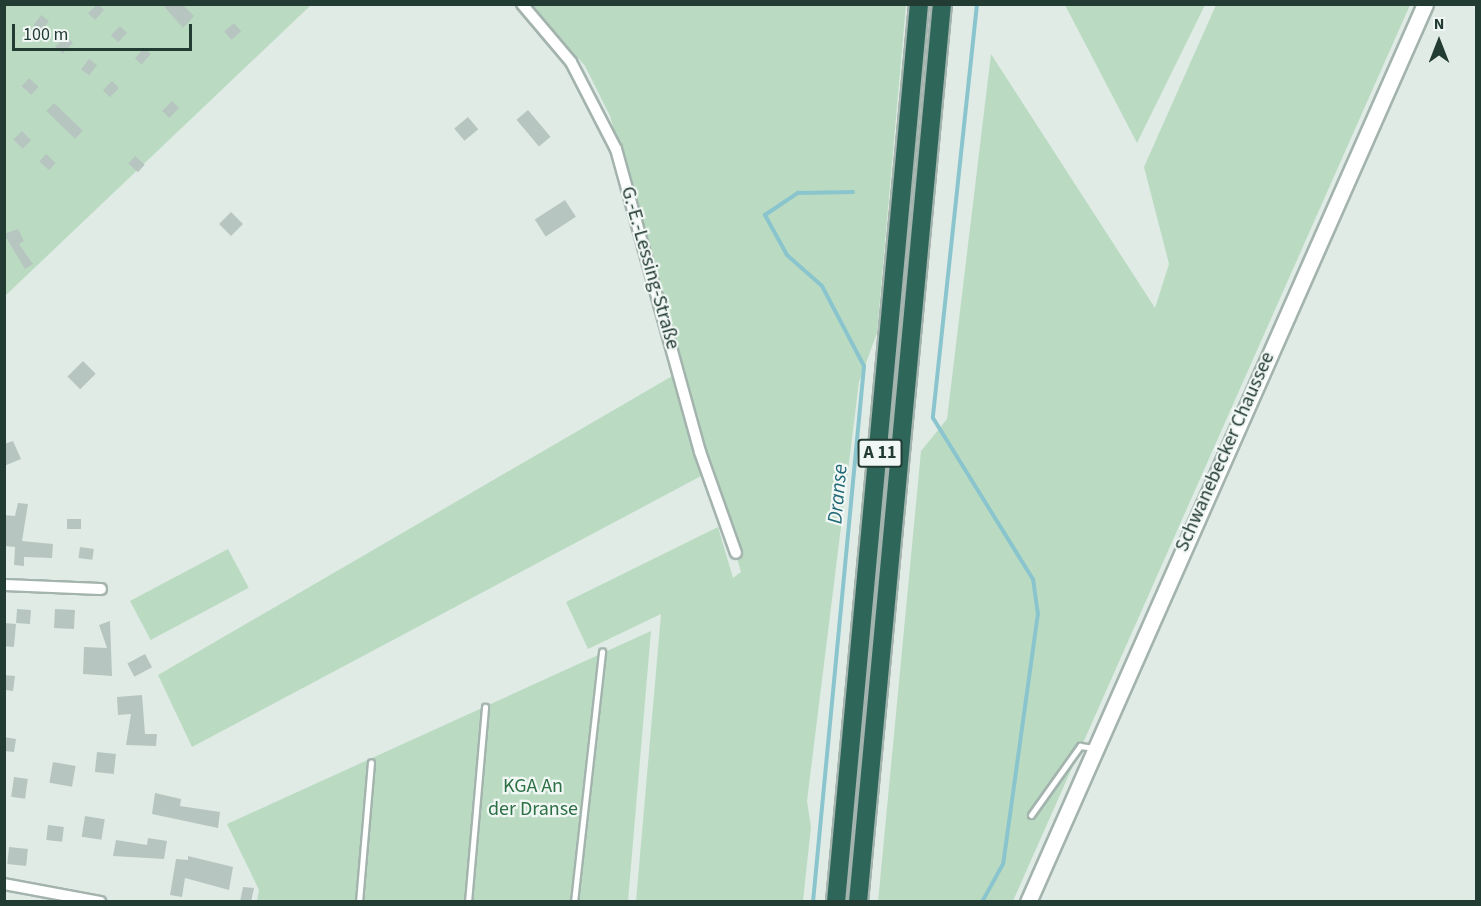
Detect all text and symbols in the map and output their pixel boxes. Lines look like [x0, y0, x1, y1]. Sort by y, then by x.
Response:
scale bar [15, 12, 195, 50]
north arrow [1409, 12, 1469, 72]
text: N [1434, 13, 1444, 35]
text: 100 m [23, 22, 68, 47]
street label: G.-E.-Lessing-Straße [615, 184, 685, 352]
street label: Schwanebecker Chaussee [1170, 348, 1280, 556]
road number: A 11 [858, 438, 902, 468]
water label: Dranse [822, 463, 852, 525]
park label: KGA An der Dranse [488, 775, 578, 822]

